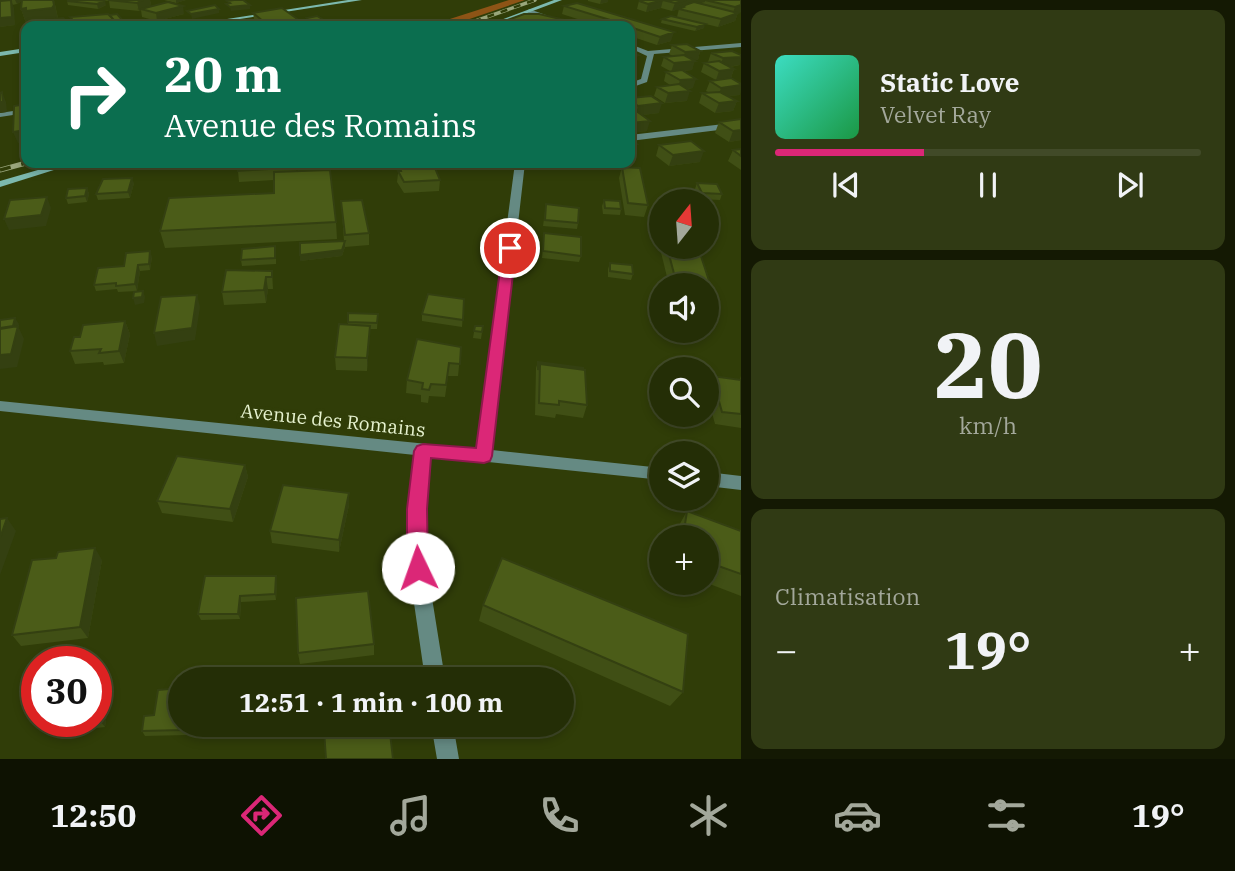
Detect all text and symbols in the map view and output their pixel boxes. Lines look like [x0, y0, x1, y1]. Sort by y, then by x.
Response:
text: 20 m [164, 42, 282, 105]
icon: right [49, 49, 140, 140]
text: Static Love [880, 65, 1019, 99]
text: Velvet Ray [880, 99, 991, 129]
text: Avenue des Romains [164, 104, 477, 146]
icon: previous [827, 166, 865, 204]
icon: pause [969, 166, 1007, 204]
icon: next [1111, 166, 1149, 204]
north arrow [649, 189, 719, 259]
map controls [649, 189, 719, 595]
pin [480, 218, 540, 278]
icon: arrive [491, 229, 529, 267]
button: sound [649, 273, 719, 343]
text: 20 [933, 305, 1043, 423]
button: search [649, 357, 719, 427]
street label: Avenue des Romains [239, 398, 427, 442]
text: km/h [959, 410, 1017, 440]
button: layers [649, 441, 719, 511]
button: + [649, 525, 719, 595]
position arrow [381, 531, 455, 605]
text: Climatisation [775, 581, 920, 611]
text: 19° [945, 616, 1031, 683]
text: − [775, 625, 798, 674]
text: + [1178, 625, 1201, 674]
speed limit sign: 30 [21, 646, 112, 737]
text: 12:51 · 1 min · 100 m [239, 685, 503, 719]
icon: directions [237, 791, 286, 840]
icon: music [386, 791, 435, 840]
icon: phone [535, 791, 584, 840]
icon: climate [684, 791, 733, 840]
icon: car [833, 791, 882, 840]
icon: filters [982, 791, 1031, 840]
text: 12:50 [50, 794, 137, 836]
text: 19° [1131, 794, 1185, 836]

